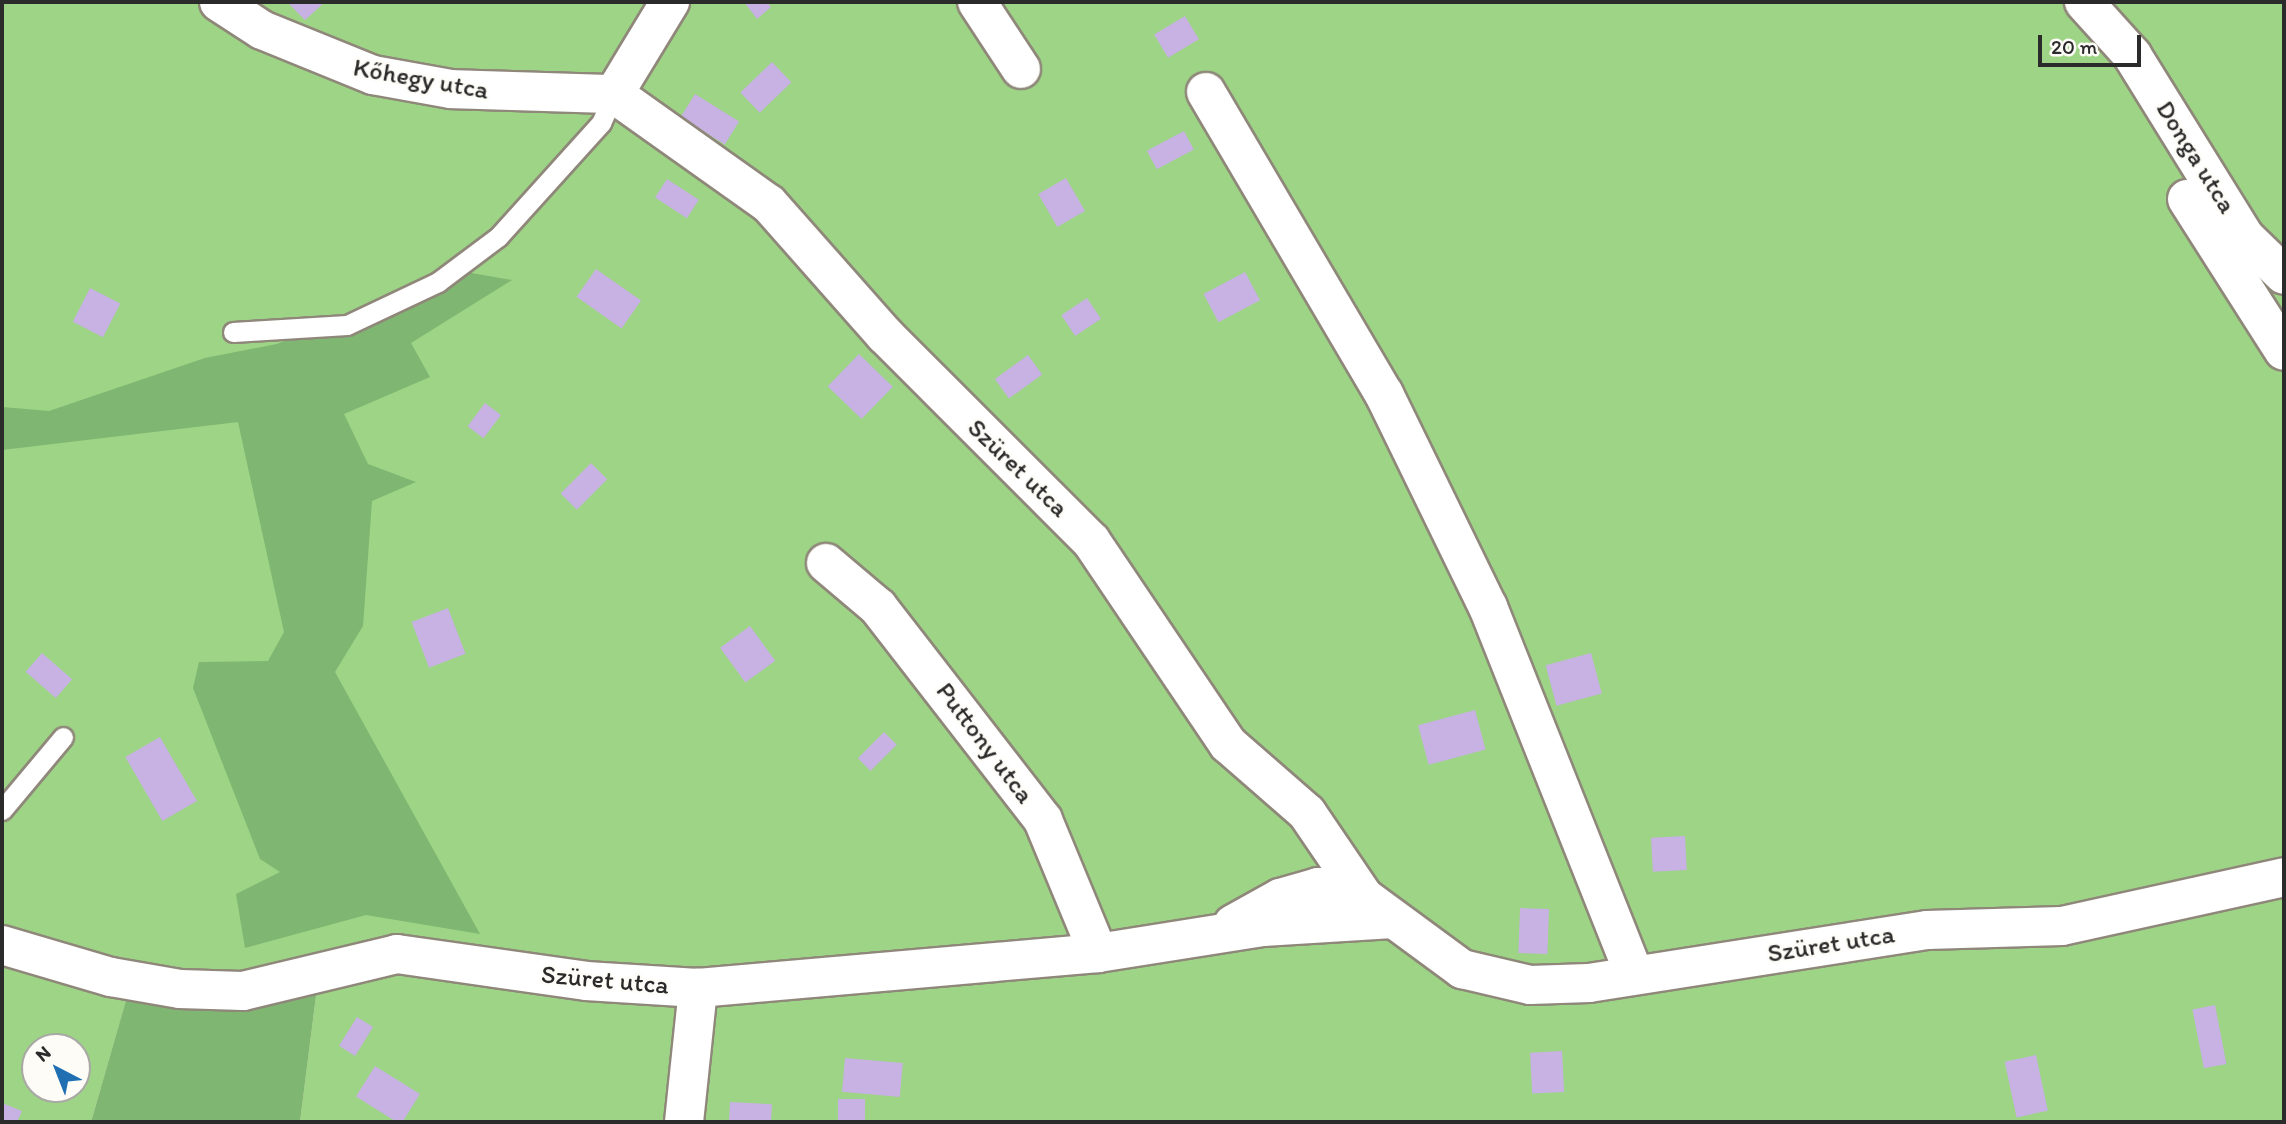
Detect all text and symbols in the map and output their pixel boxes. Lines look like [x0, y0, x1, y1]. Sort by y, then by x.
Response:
scale bar [2041, 21, 2144, 65]
text: 20 m [2051, 34, 2097, 59]
street label: Kőhegy utca [351, 52, 491, 106]
street label: Donga utca [2149, 95, 2243, 219]
street label: Szüret utca [961, 412, 1075, 524]
street label: Puttony utca [930, 677, 1040, 809]
street label: Szüret utca [1766, 919, 1896, 969]
street label: Szüret utca [540, 959, 670, 1001]
north arrow [21, 1033, 91, 1103]
text: N [30, 1041, 55, 1066]

